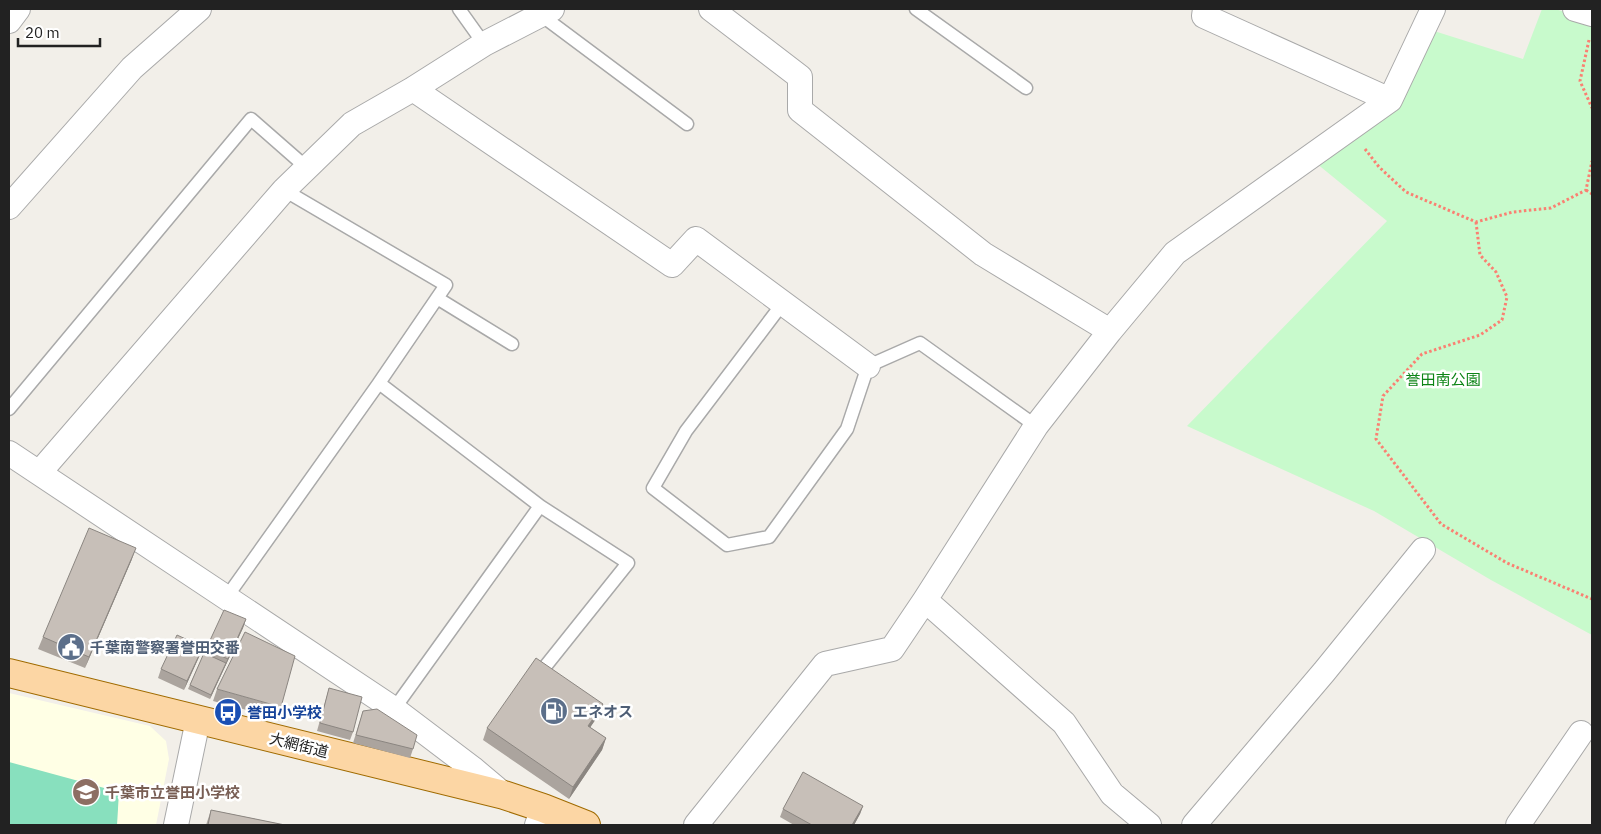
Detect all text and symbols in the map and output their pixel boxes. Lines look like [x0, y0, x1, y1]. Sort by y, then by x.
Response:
scale bar [18, 15, 100, 47]
text: 20 m [25, 23, 60, 42]
park label: 誉田南公園 [1405, 370, 1481, 389]
public building icon: 千葉南警察署誉田交番 [56, 632, 86, 662]
place label: 千葉南警察署誉田交番 [90, 638, 240, 657]
fuel station icon: エネオス [539, 696, 569, 726]
bus stop icon: 誉田小学校 [213, 697, 243, 727]
place label: エネオス [573, 702, 633, 721]
place label: 誉田小学校 [247, 703, 322, 722]
street label: 大網街道 [268, 729, 330, 761]
school or university icon: 千葉市立誉田小学校 [71, 777, 101, 807]
place label: 千葉市立誉田小学校 [105, 783, 240, 802]

